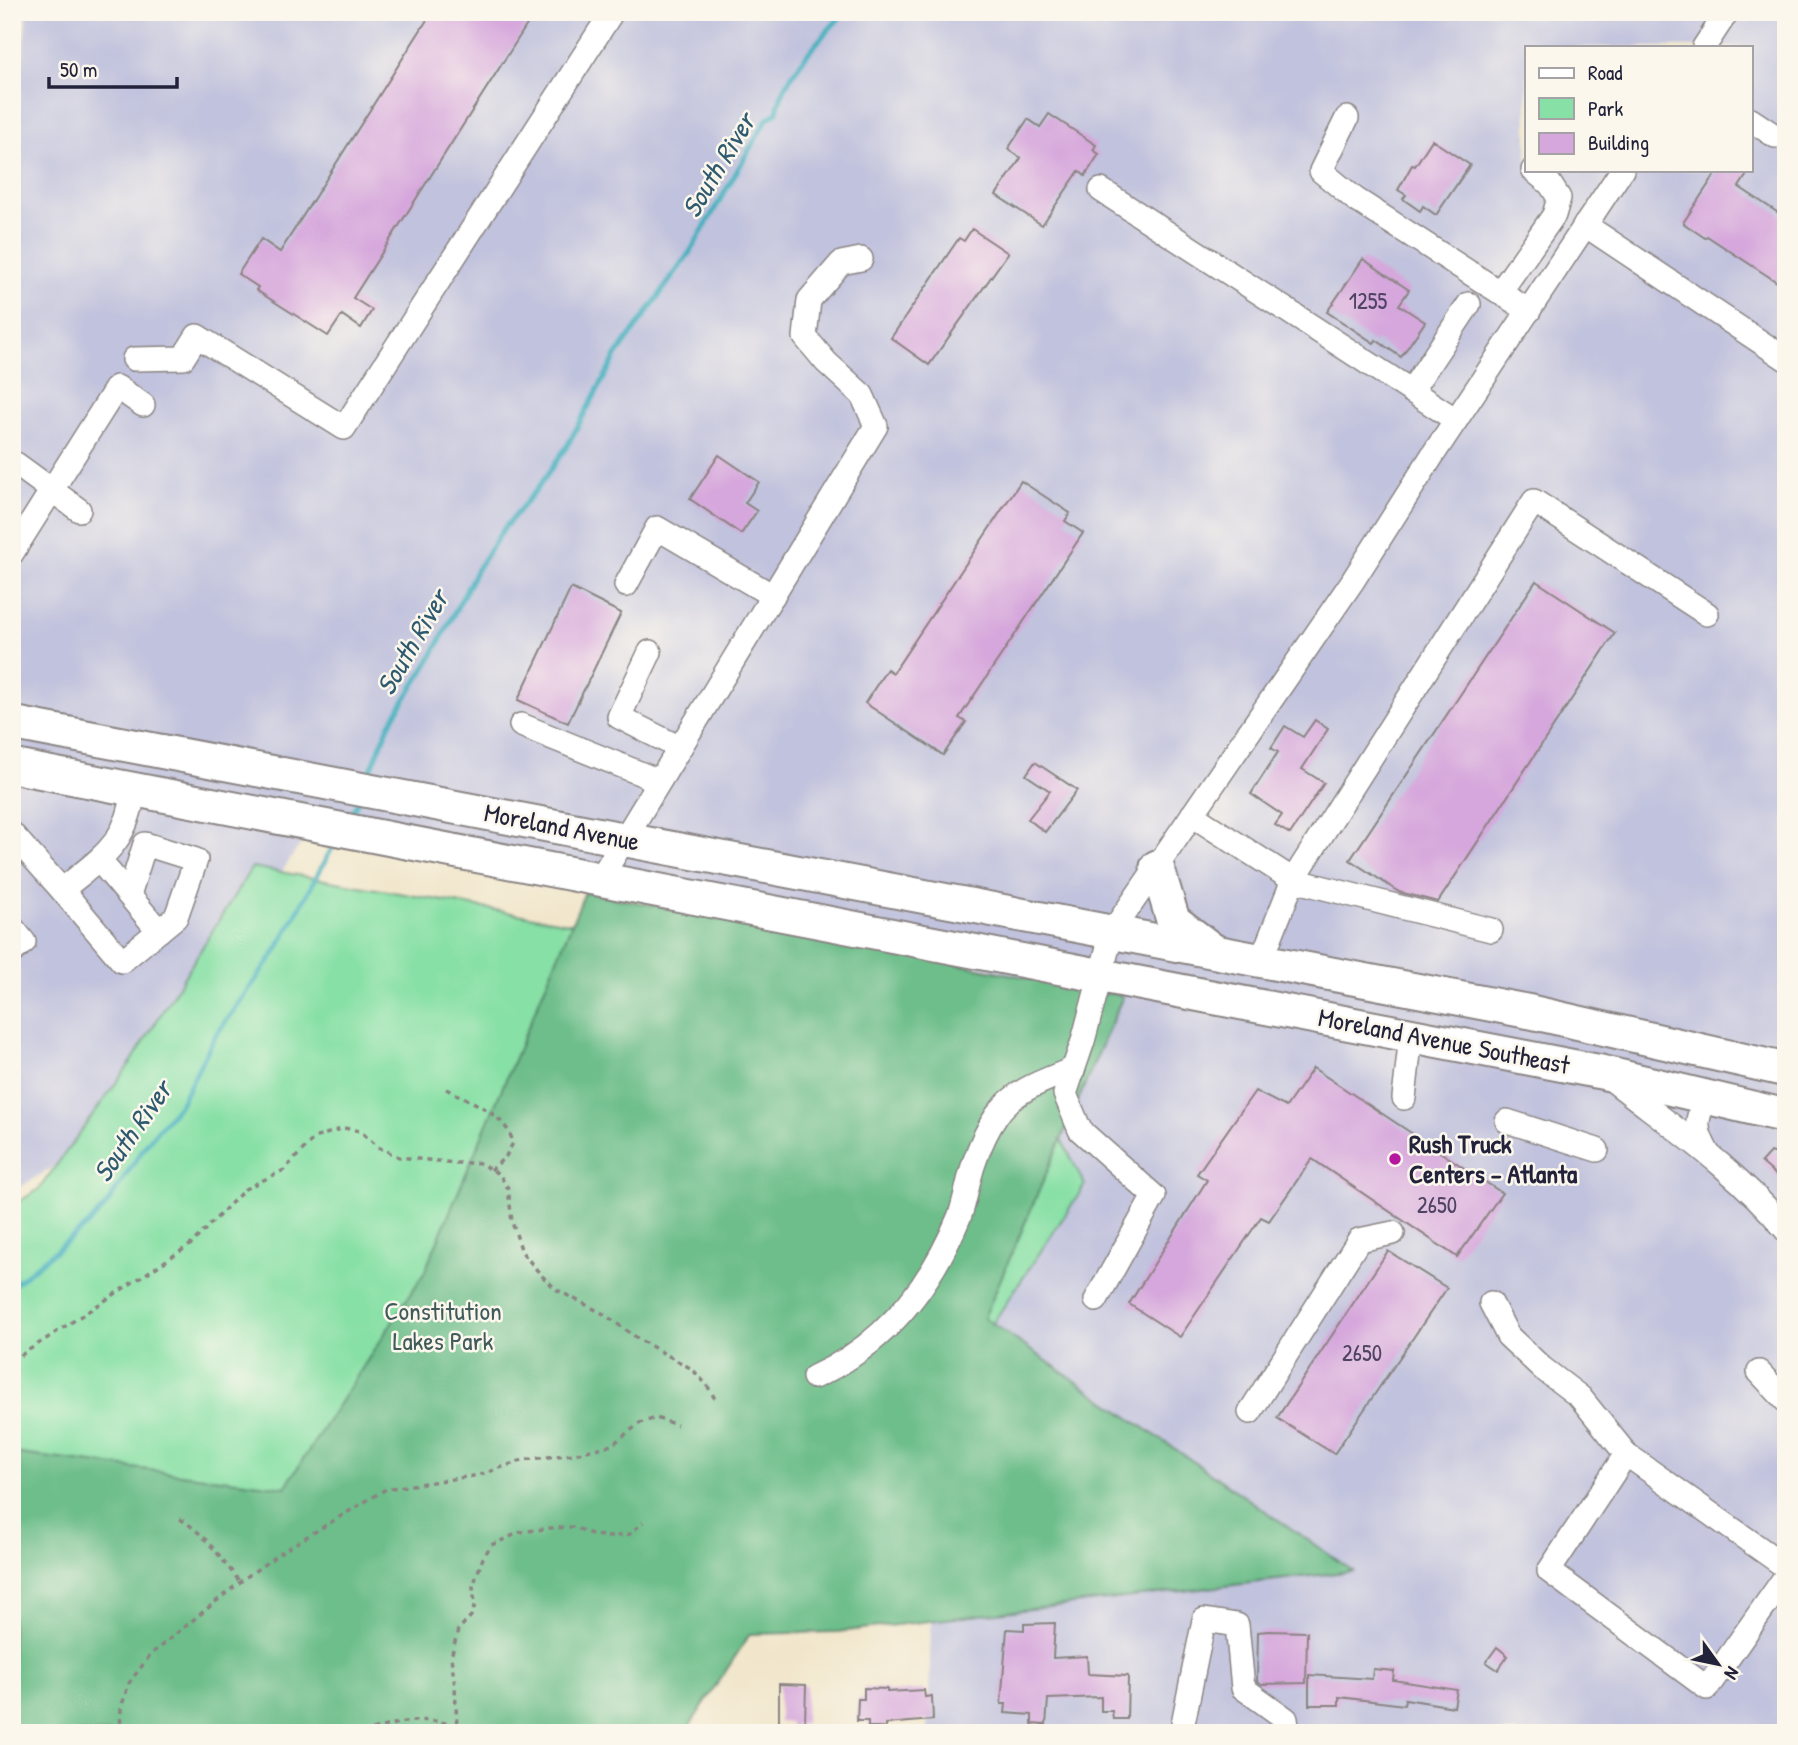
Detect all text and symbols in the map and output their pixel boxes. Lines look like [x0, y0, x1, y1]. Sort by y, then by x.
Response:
scale bar [49, 46, 177, 90]
legend [1525, 46, 1752, 172]
text: 50 m [60, 55, 97, 84]
text: Road [1588, 58, 1622, 87]
text: Park [1588, 94, 1623, 123]
water label: South River [672, 103, 766, 224]
text: Building [1588, 128, 1649, 157]
house number: 1255 [1349, 285, 1388, 316]
water label: South River [367, 580, 459, 701]
street label: Moreland Avenue [482, 794, 643, 859]
street label: Moreland Avenue Southeast [1315, 999, 1574, 1082]
water label: South River [83, 1070, 182, 1189]
place label: Rush Truck Centers – Atlanta [1409, 1126, 1578, 1191]
marker: Rush Truck Centers – Atlanta [1387, 1151, 1403, 1167]
house number: 2650 [1417, 1189, 1457, 1220]
park label: Constitution Lakes Park [384, 1293, 502, 1358]
house number: 2650 [1342, 1337, 1382, 1368]
north arrow [1682, 1630, 1752, 1700]
text: N [1719, 1662, 1746, 1685]

